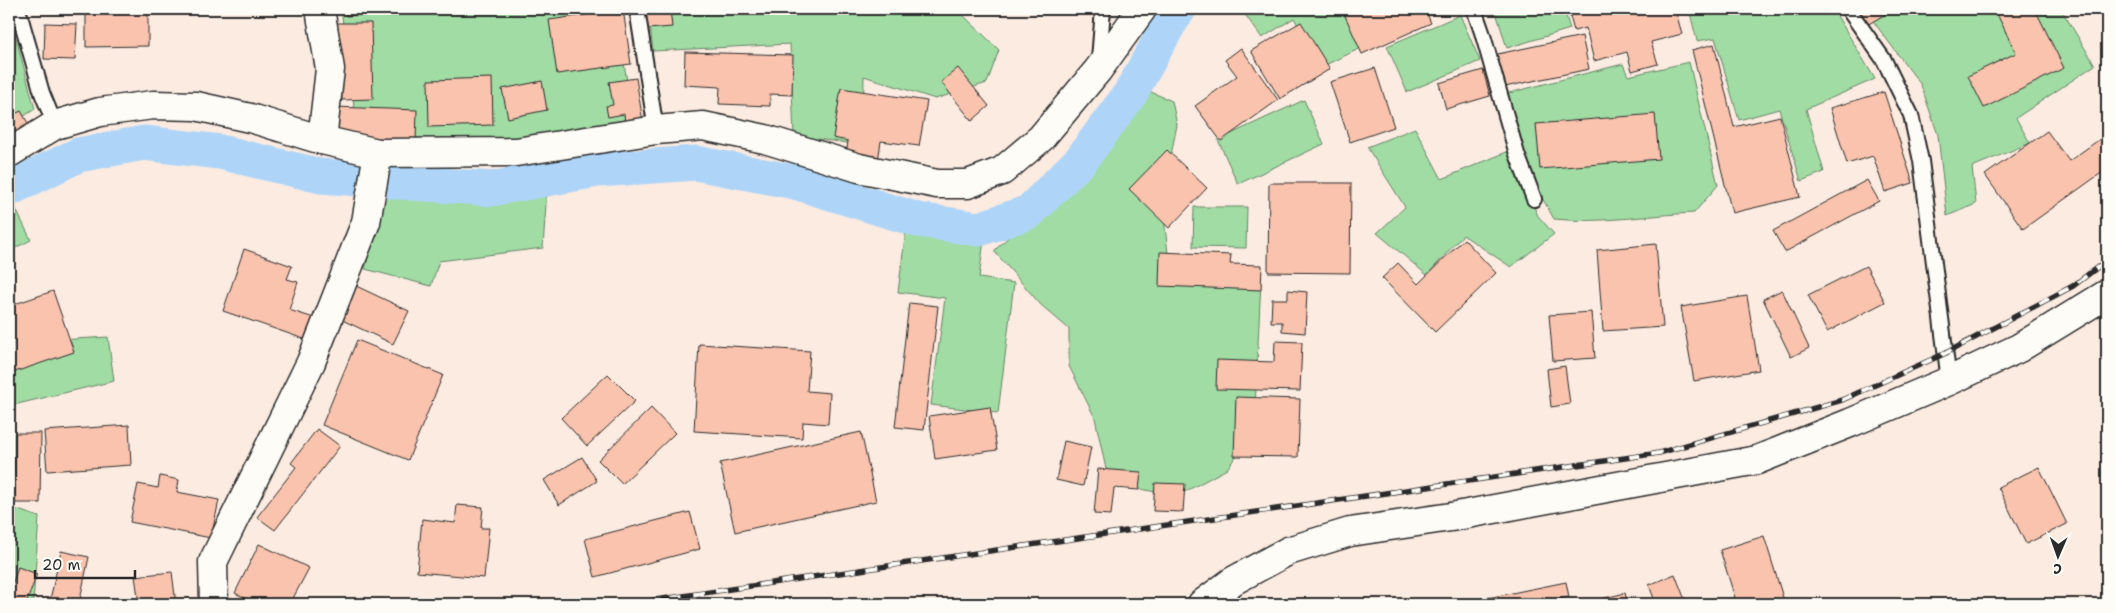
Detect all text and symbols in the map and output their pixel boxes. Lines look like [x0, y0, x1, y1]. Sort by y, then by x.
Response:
north arrow [2034, 530, 2084, 580]
scale bar [35, 548, 135, 580]
text: 20 m [42, 555, 81, 575]
text: С [2053, 560, 2062, 578]

